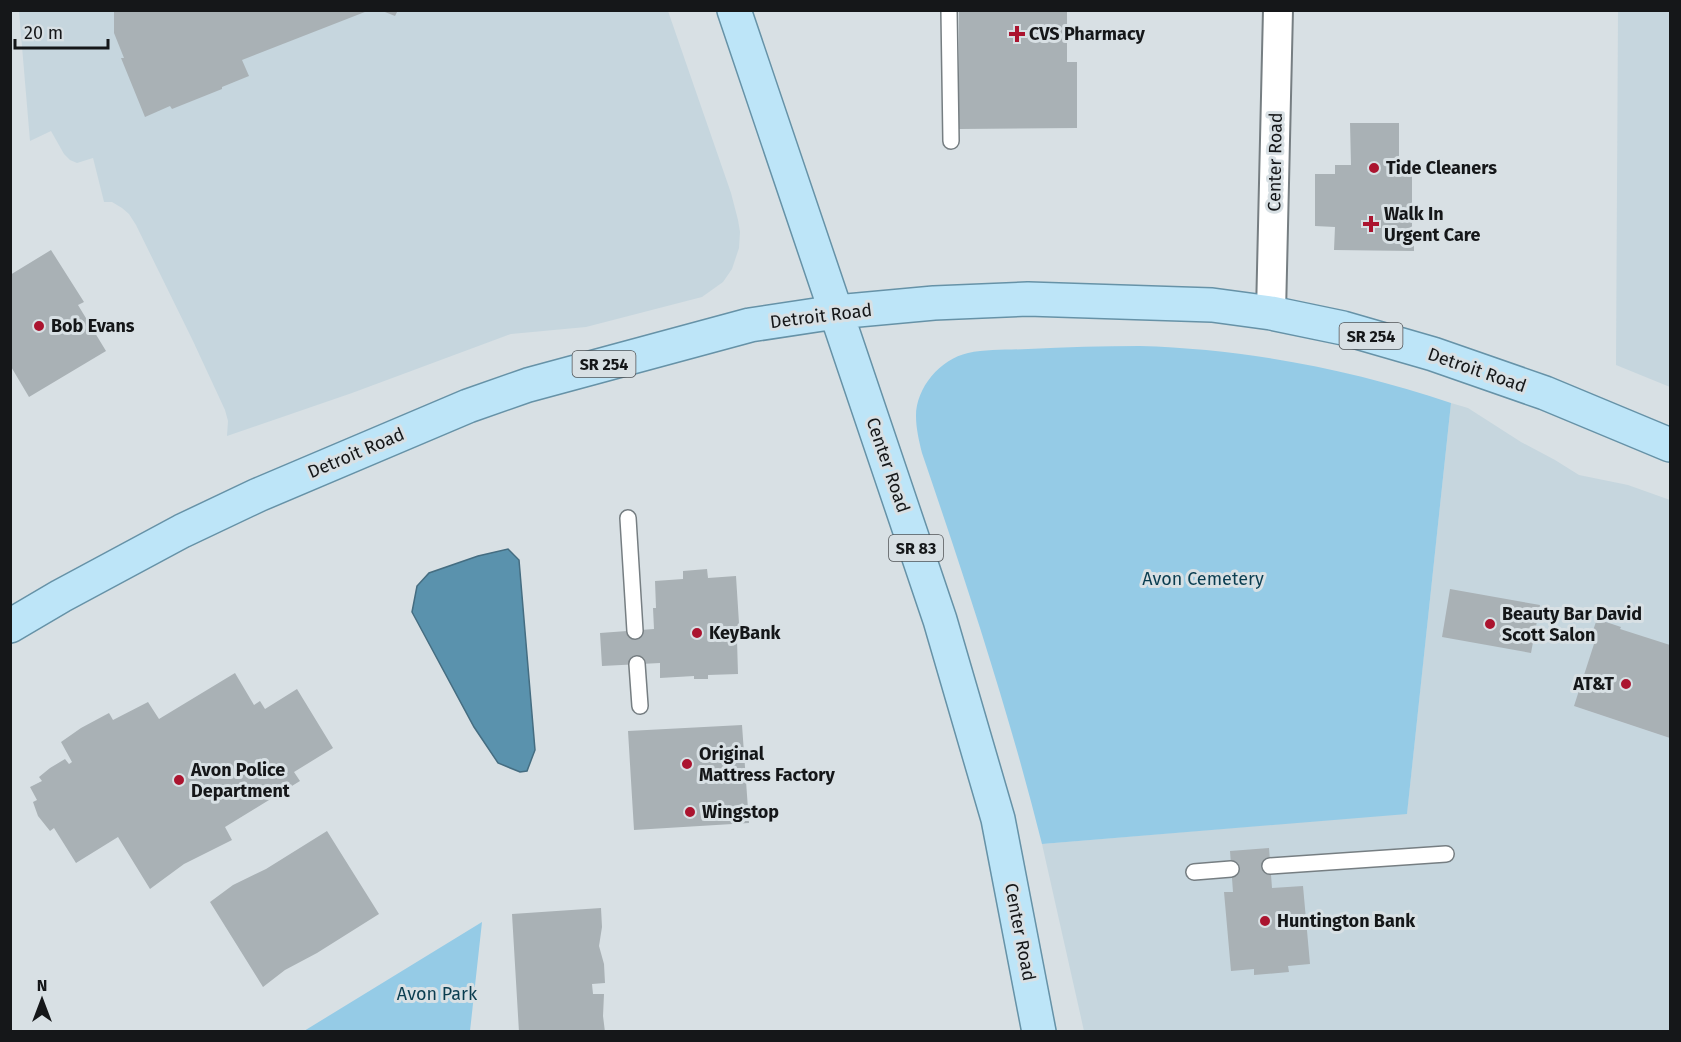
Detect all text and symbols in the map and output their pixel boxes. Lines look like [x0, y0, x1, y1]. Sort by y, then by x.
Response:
scale bar [15, 12, 108, 50]
text: 20 m [24, 22, 63, 44]
place label: CVS Pharmacy [1029, 23, 1146, 45]
marker: CVS Pharmacy [1010, 27, 1024, 41]
street label: Center Road [1263, 112, 1287, 212]
place label: Tide Cleaners [1386, 157, 1497, 179]
marker: Tide Cleaners [1367, 161, 1381, 175]
place label: Walk In Urgent Care [1384, 203, 1480, 246]
marker: Walk In Urgent Care [1362, 215, 1380, 233]
street label: Detroit Road [769, 299, 873, 333]
place label: Bob Evans [51, 315, 135, 337]
marker: Bob Evans [32, 319, 46, 333]
road number: SR 254 [1340, 323, 1402, 349]
street label: Detroit Road [1425, 343, 1529, 397]
road number: SR 254 [572, 351, 636, 377]
street label: Center Road [861, 414, 915, 516]
street label: Detroit Road [304, 423, 408, 483]
road number: SR 83 [889, 535, 943, 561]
park label: Avon Cemetery [1142, 568, 1264, 590]
place label: Beauty Bar David Scott Salon [1502, 603, 1642, 646]
marker: Beauty Bar David Scott Salon [1483, 617, 1497, 631]
place label: KeyBank [709, 622, 782, 644]
marker: KeyBank [690, 626, 704, 640]
place label: AT&T [1572, 673, 1614, 695]
marker: AT&T [1619, 677, 1633, 691]
place label: Original Mattress Factory [699, 743, 836, 786]
marker: Original Mattress Factory [680, 757, 694, 771]
place label: Avon Police Department [190, 759, 291, 802]
marker: Avon Police Department [172, 773, 186, 787]
place label: Wingstop [702, 801, 779, 823]
marker: Wingstop [683, 805, 697, 819]
street label: Center Road [1000, 881, 1040, 983]
place label: Huntington Bank [1277, 910, 1416, 932]
marker: Huntington Bank [1258, 914, 1272, 928]
north arrow [12, 970, 72, 1030]
text: N [37, 976, 47, 995]
park label: Avon Park [397, 983, 478, 1005]

